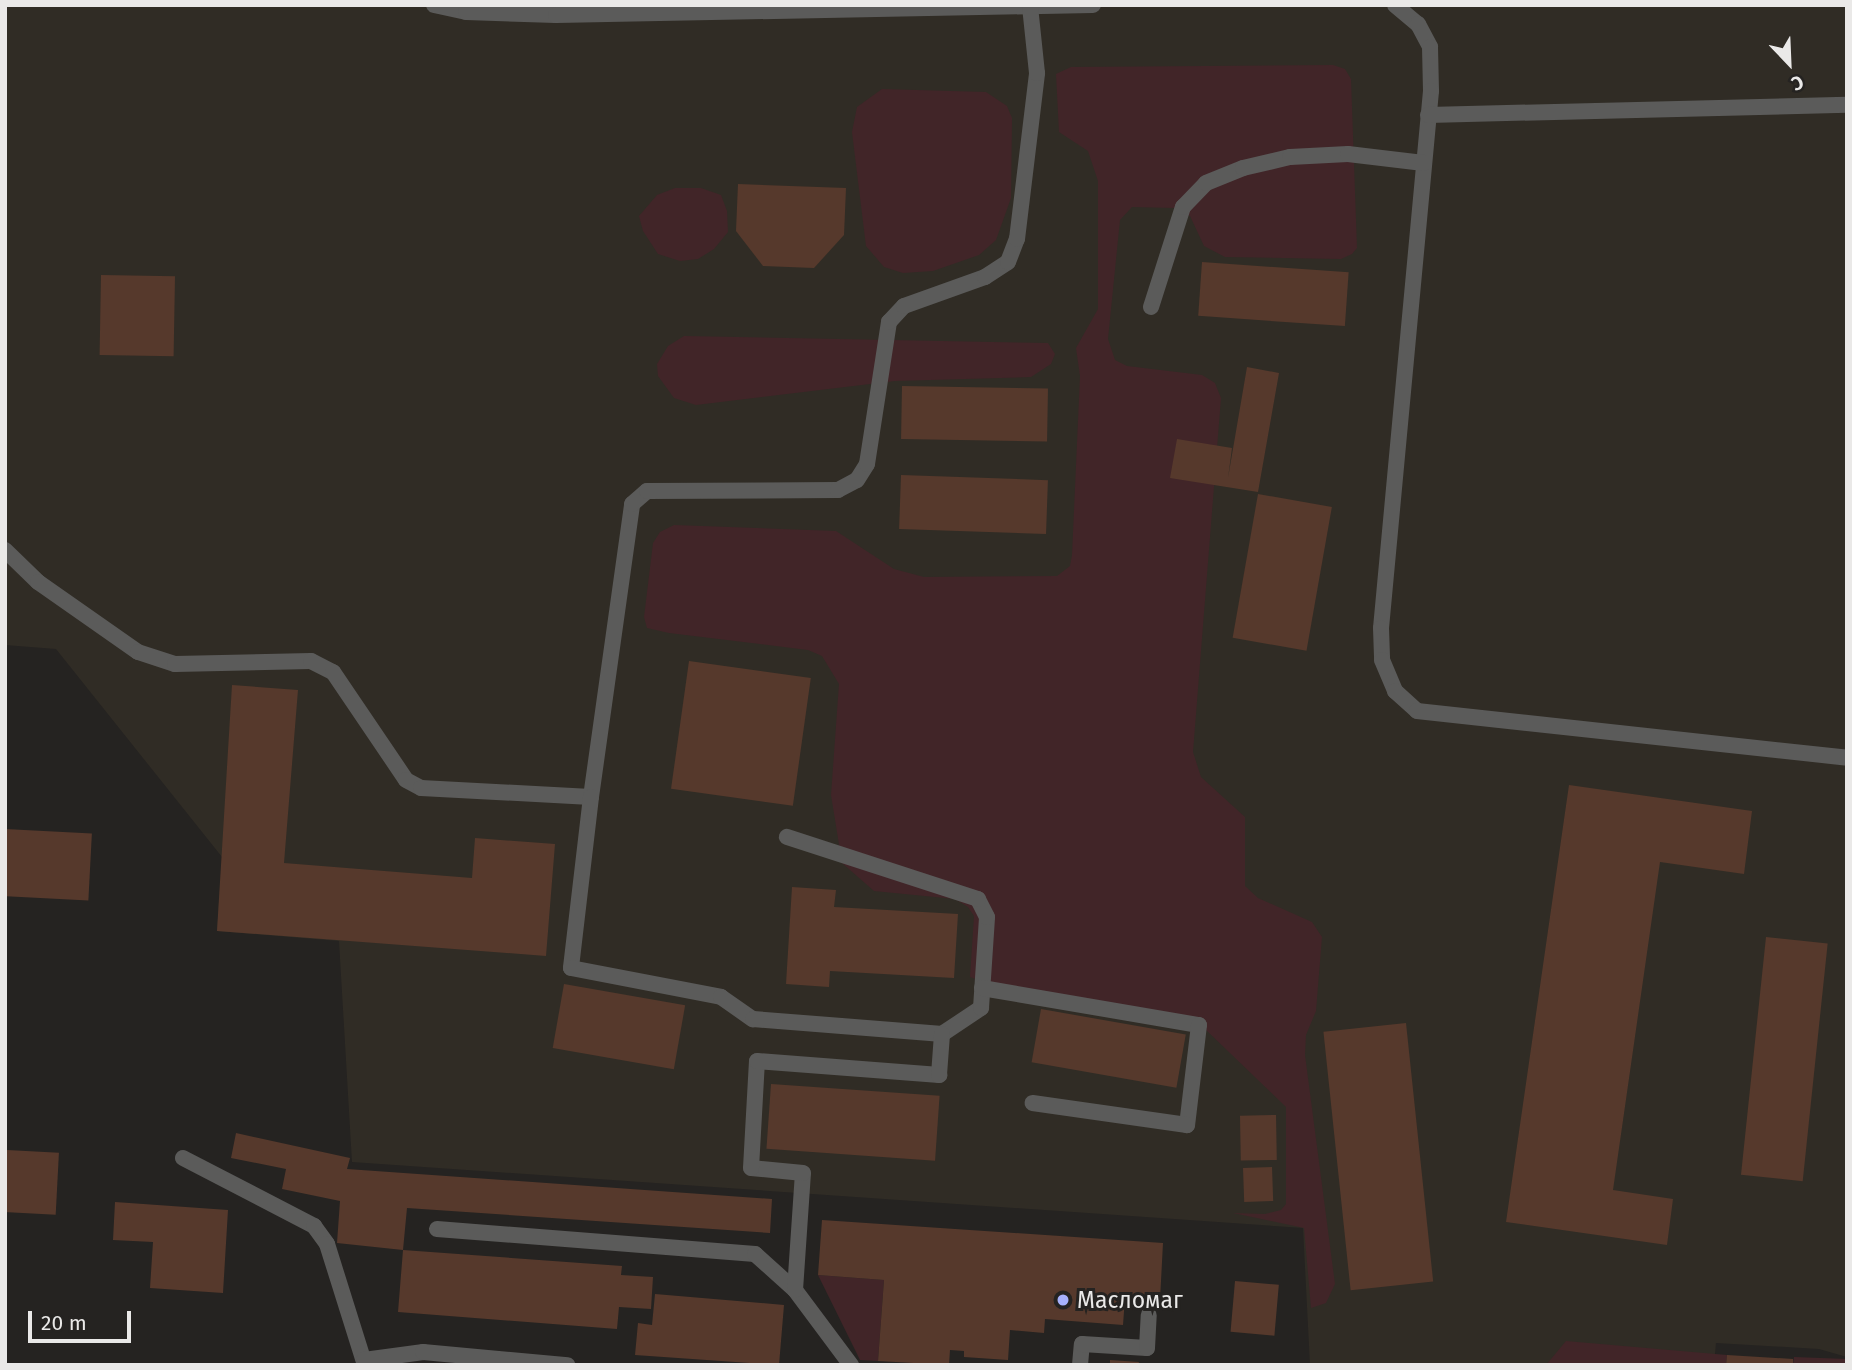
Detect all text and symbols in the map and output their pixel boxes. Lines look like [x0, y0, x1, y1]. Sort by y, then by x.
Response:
north arrow [1754, 28, 1824, 98]
text: С [1788, 70, 1807, 96]
place label: Масломаг [1077, 1286, 1183, 1314]
marker: Масломаг [1055, 1292, 1071, 1308]
scale bar [32, 1296, 135, 1340]
text: 20 m [41, 1310, 87, 1336]

